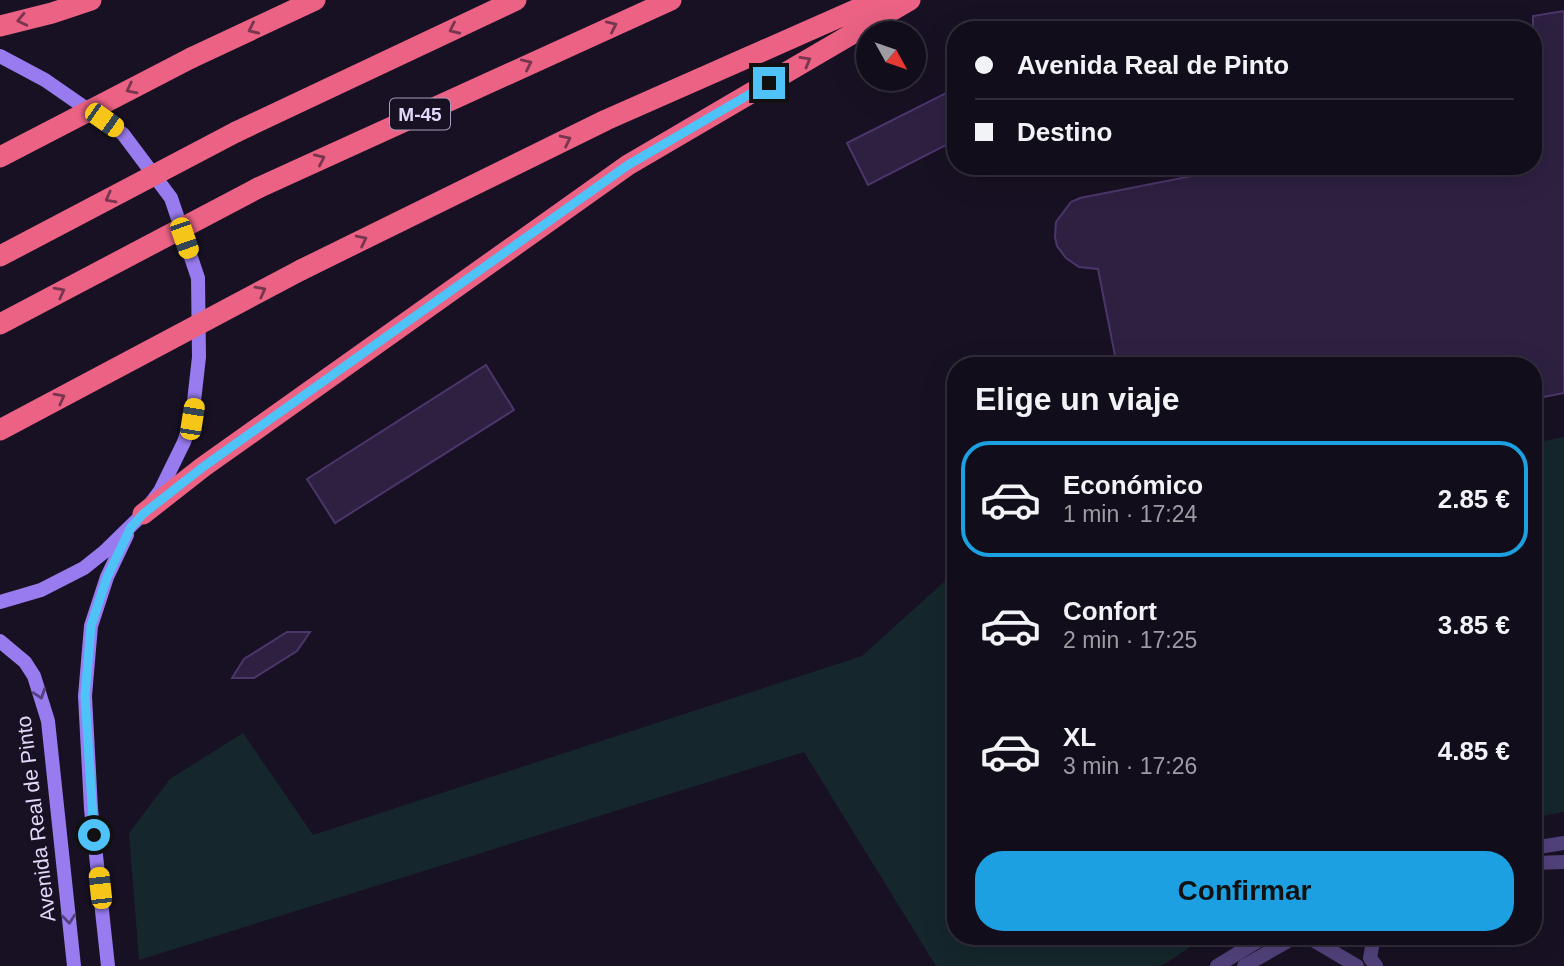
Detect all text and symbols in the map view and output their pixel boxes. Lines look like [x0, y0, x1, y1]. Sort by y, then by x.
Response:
one-way arrow [16, 12, 28, 26]
one-way arrow [604, 20, 617, 34]
one-way arrow [248, 21, 260, 35]
one-way arrow [449, 21, 461, 35]
north arrow [856, 21, 926, 91]
map controls [856, 21, 926, 91]
text: Avenida Real de Pinto [1017, 50, 1289, 80]
one-way arrow [798, 57, 811, 70]
one-way arrow [520, 59, 532, 73]
route end [753, 67, 785, 99]
one-way arrow [126, 81, 138, 94]
road number: M-45 [390, 98, 450, 130]
car [81, 99, 128, 141]
text: Destino [1017, 117, 1112, 147]
one-way arrow [559, 134, 571, 148]
one-way arrow [313, 153, 326, 167]
one-way arrow [105, 189, 118, 203]
car [168, 215, 201, 261]
one-way arrow [355, 234, 367, 248]
one-way arrow [254, 286, 266, 299]
one-way arrow [53, 287, 66, 300]
text: Elige un viaje [975, 381, 1180, 417]
one-way arrow [53, 393, 65, 406]
car [179, 397, 206, 441]
icon: car [979, 468, 1042, 531]
text: Económico [1063, 470, 1203, 500]
text: 2.85 € [1438, 484, 1510, 514]
text: 1 min · 17:24 [1063, 501, 1197, 527]
icon: car [979, 594, 1042, 657]
text: Confort [1063, 596, 1157, 626]
text: 3.85 € [1438, 610, 1510, 640]
text: 2 min · 17:25 [1063, 627, 1197, 653]
one-way arrow [32, 688, 47, 700]
street label: Avenida Real de Pinto [11, 715, 60, 923]
icon: car [979, 720, 1042, 783]
text: XL [1063, 722, 1096, 752]
text: 4.85 € [1438, 736, 1510, 766]
text: 3 min · 17:26 [1063, 753, 1197, 779]
route start [78, 819, 110, 851]
button: Confirmar [975, 851, 1514, 931]
car [88, 866, 113, 910]
one-way arrow [61, 914, 76, 925]

